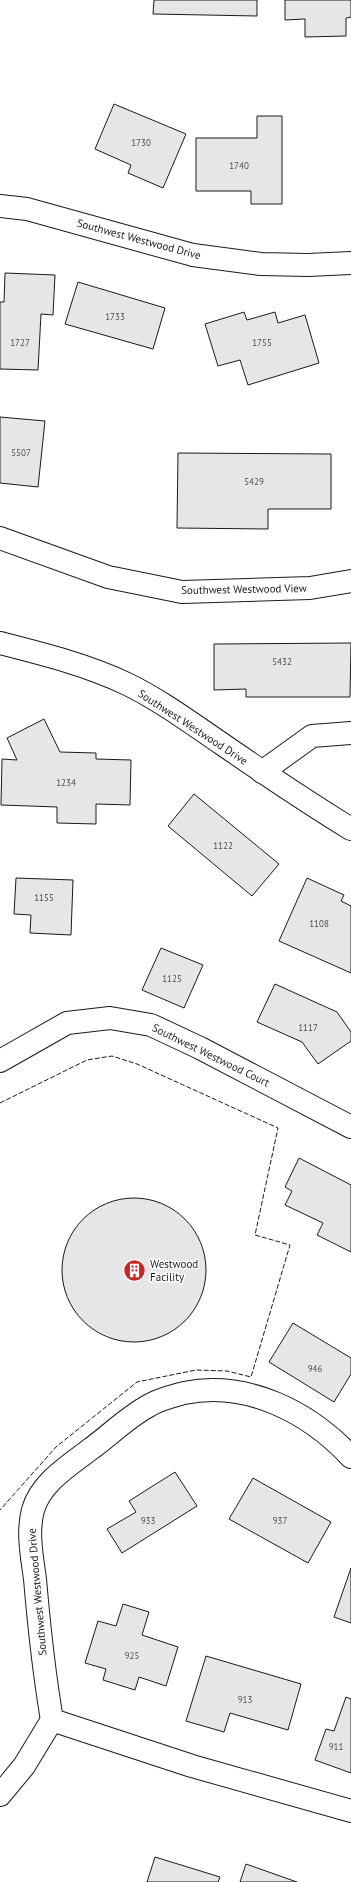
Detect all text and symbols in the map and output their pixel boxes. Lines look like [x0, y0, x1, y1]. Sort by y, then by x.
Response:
house number: 1730 [131, 137, 151, 148]
house number: 1740 [229, 160, 249, 171]
street label: Southwest Westwood Drive [75, 216, 203, 262]
house number: 1733 [105, 311, 125, 322]
house number: 1727 [10, 337, 30, 348]
house number: 1755 [252, 337, 272, 348]
house number: 5507 [11, 447, 31, 458]
house number: 5429 [244, 476, 264, 487]
street label: Southwest Westwood View [181, 581, 307, 597]
house number: 5432 [272, 656, 292, 667]
street label: Southwest Westwood Drive [136, 686, 251, 768]
house number: 1234 [56, 777, 76, 788]
house number: 1122 [213, 840, 233, 851]
house number: 1155 [34, 892, 54, 903]
house number: 1108 [309, 918, 329, 929]
house number: 1125 [162, 973, 182, 984]
street label: Southwest Westwood Court [150, 1020, 272, 1090]
house number: 1117 [298, 1022, 318, 1033]
building icon: Westwood Facility [121, 1257, 147, 1283]
place label: Westwood Facility [150, 1257, 198, 1284]
house number: 946 [308, 1363, 322, 1374]
house number: 933 [141, 1515, 155, 1526]
house number: 937 [273, 1515, 287, 1526]
street label: Southwest Westwood Drive [24, 1527, 50, 1656]
house number: 925 [125, 1650, 139, 1661]
house number: 913 [238, 1694, 252, 1705]
house number: 911 [329, 1741, 343, 1752]

